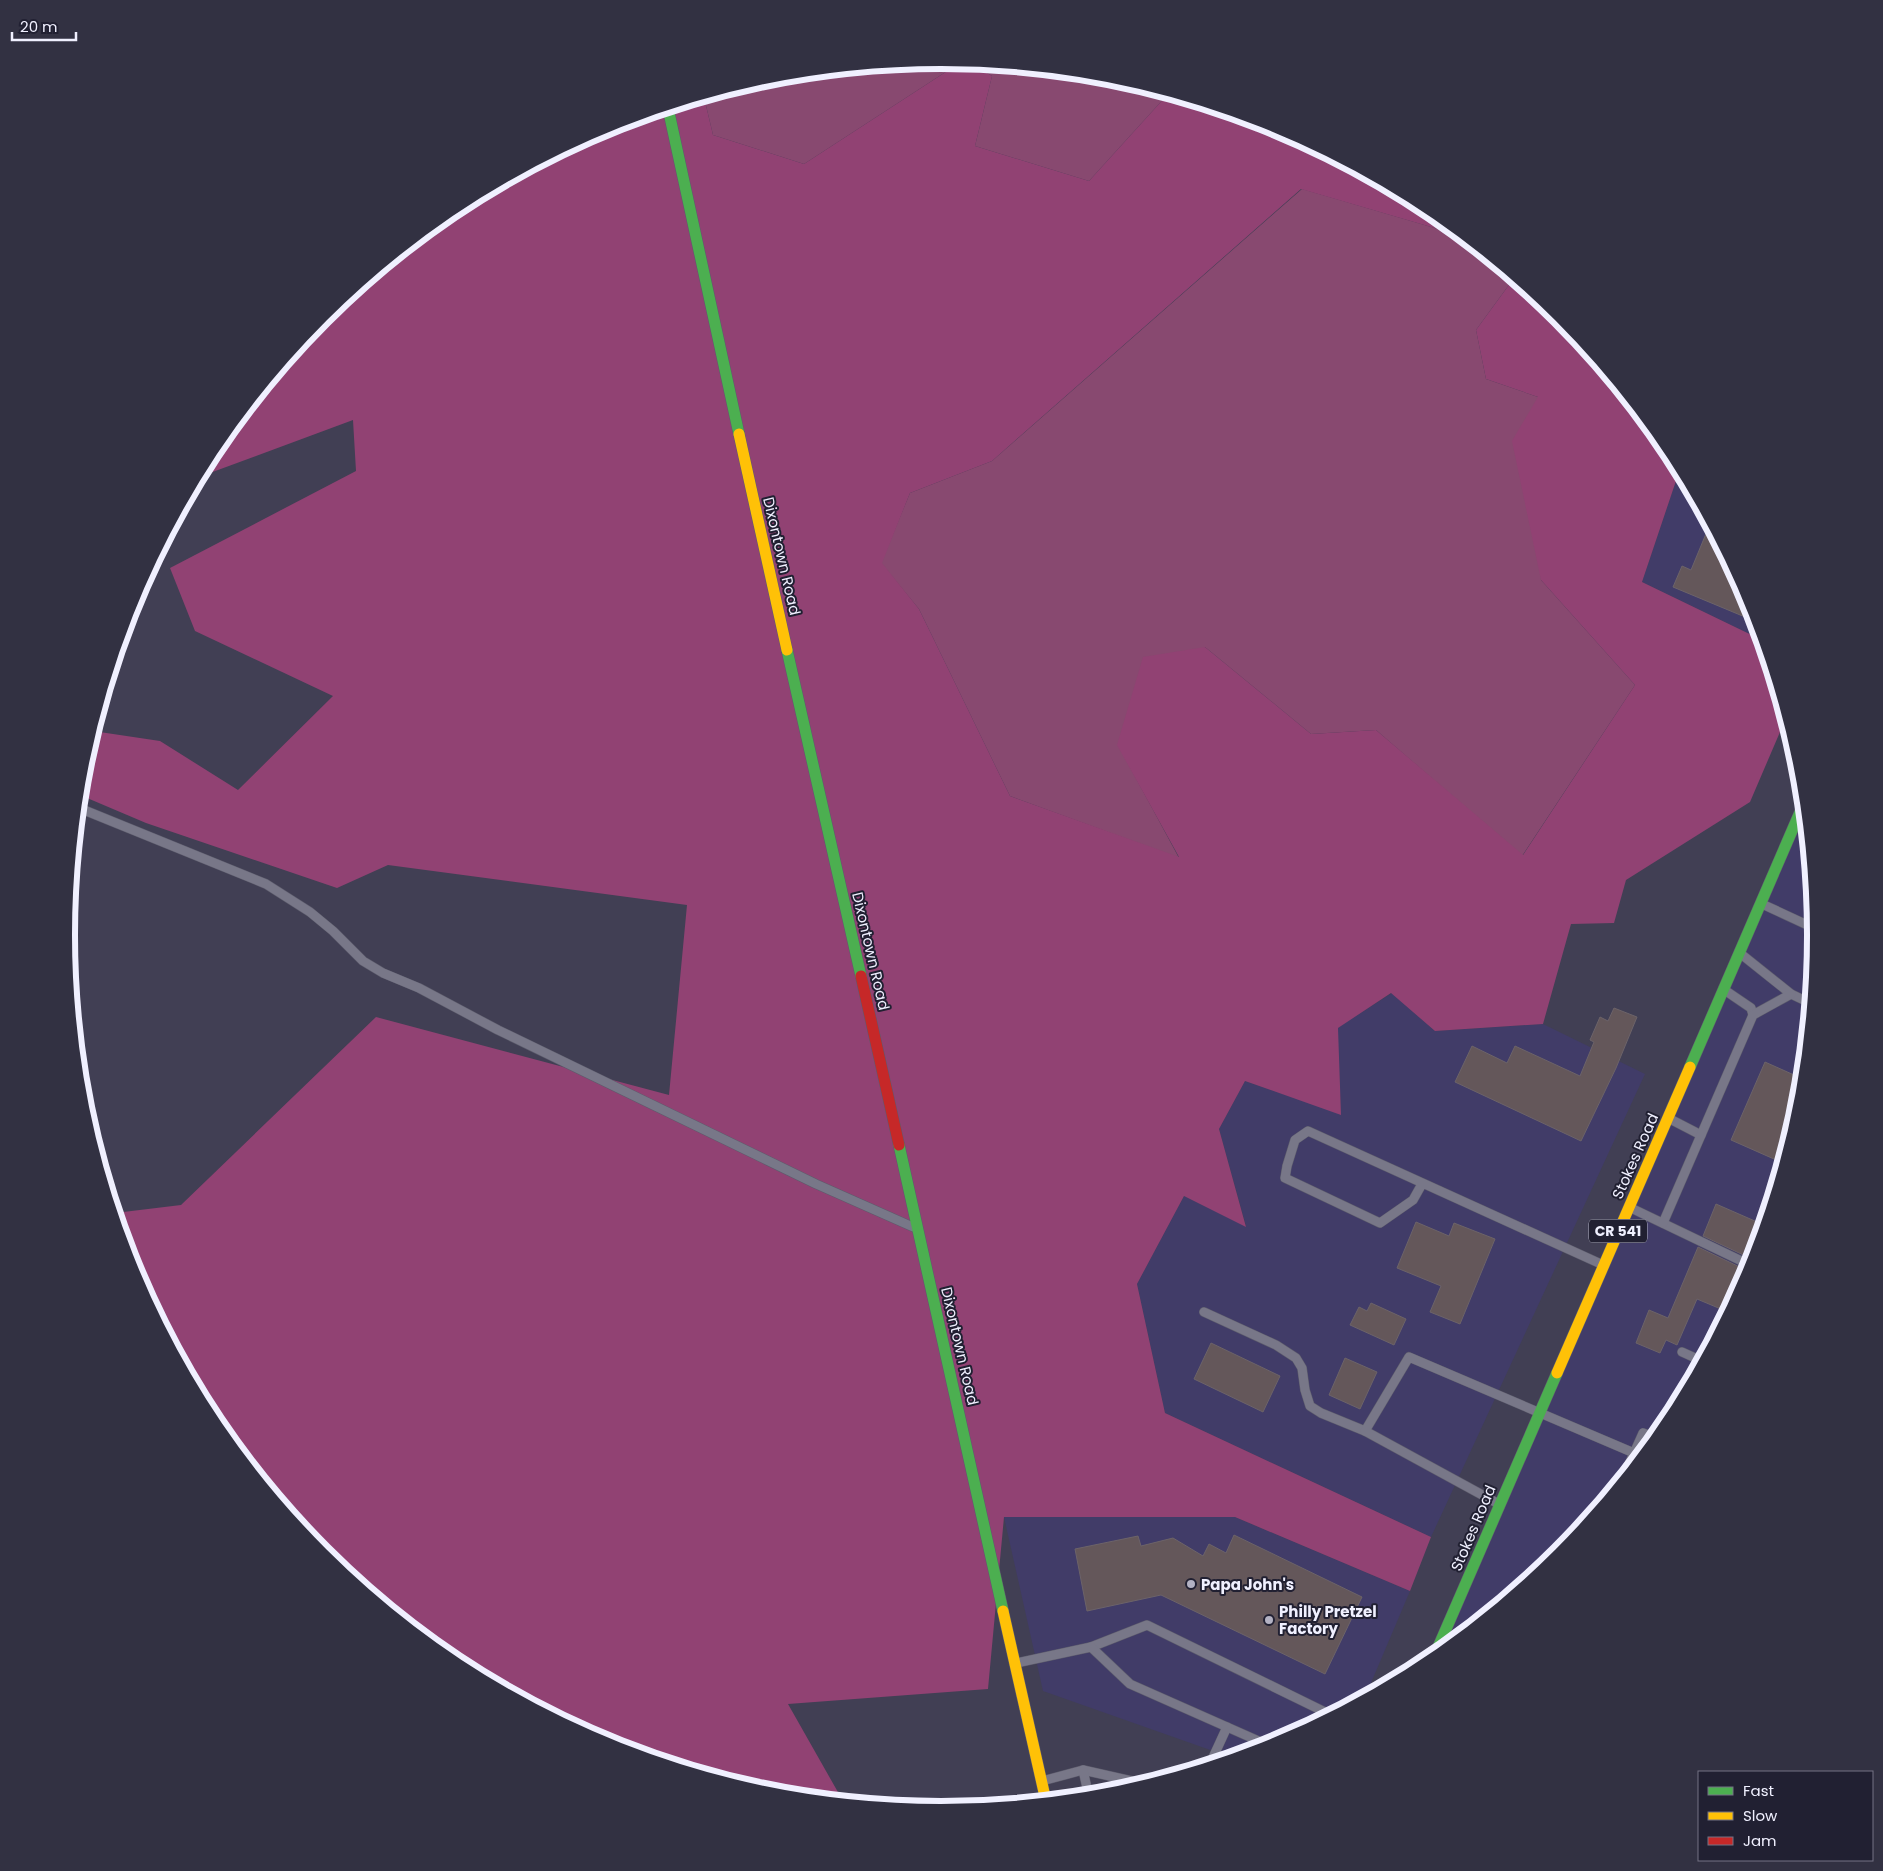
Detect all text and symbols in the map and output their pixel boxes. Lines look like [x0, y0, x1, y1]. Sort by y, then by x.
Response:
scale bar [12, 10, 76, 42]
text: 20 m [20, 16, 58, 37]
street label: Dixontown Road [758, 495, 806, 617]
street label: Dixontown Road [847, 890, 895, 1012]
street label: Stokes Road [1607, 1110, 1663, 1202]
road number: CR 541 [1589, 1220, 1647, 1242]
street label: Dixontown Road [936, 1285, 984, 1407]
street label: Stokes Road [1445, 1482, 1501, 1574]
place label: Papa John's [1201, 1574, 1294, 1595]
marker: Papa John's [1185, 1578, 1197, 1590]
place label: Philly Pretzel Factory [1279, 1601, 1377, 1639]
marker: Philly Pretzel Factory [1263, 1614, 1275, 1626]
legend [1698, 1771, 1873, 1861]
text: Fast [1743, 1780, 1774, 1801]
text: Slow [1743, 1805, 1778, 1826]
text: Jam [1743, 1830, 1777, 1851]

